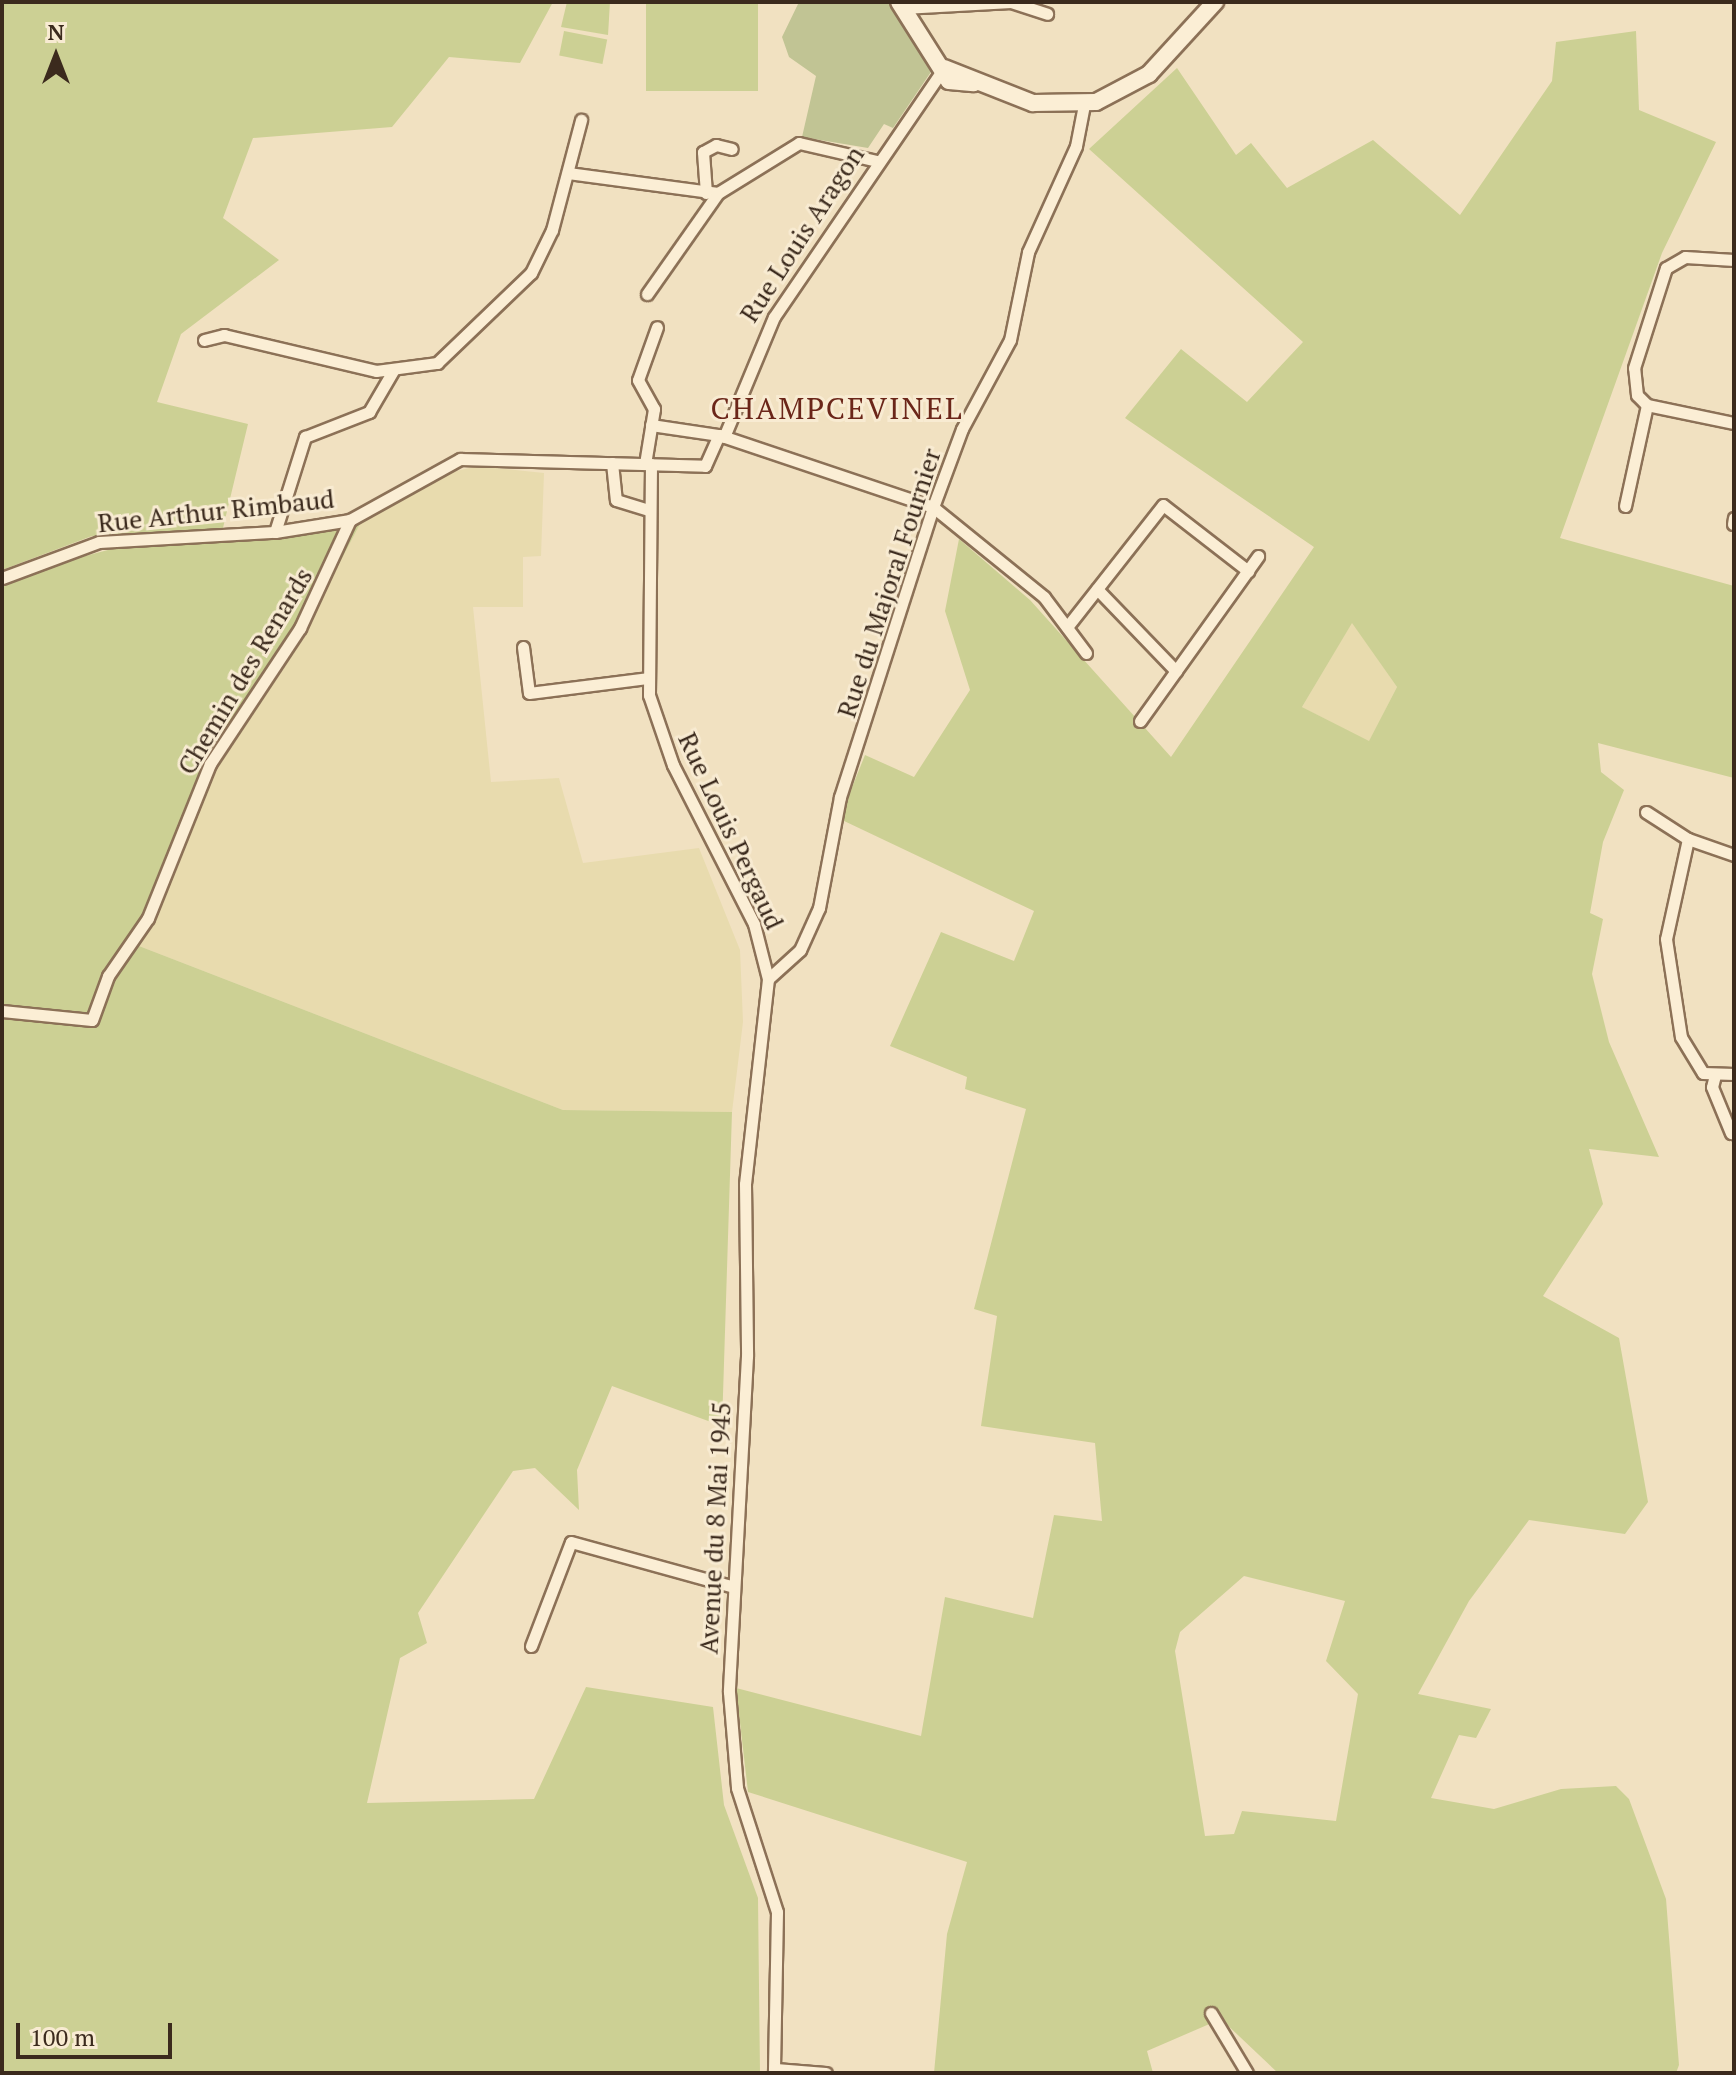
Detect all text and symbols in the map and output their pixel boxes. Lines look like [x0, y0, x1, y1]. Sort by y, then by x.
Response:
north arrow [16, 16, 96, 96]
text: N [48, 17, 64, 46]
street label: Rue Louis Aragon [733, 140, 871, 328]
district label: CHAMPCEVINEL [711, 390, 963, 426]
street label: Rue du Majoral Fournier [831, 445, 947, 721]
street label: Rue Arthur Rimbaud [96, 483, 336, 539]
street label: Chemin des Renards [171, 562, 319, 780]
street label: Rue Louis Pergaud [672, 728, 790, 934]
street label: Avenue du 8 Mai 1945 [693, 1401, 737, 1655]
scale bar [20, 2007, 176, 2057]
text: 100 m [30, 2021, 95, 2053]

